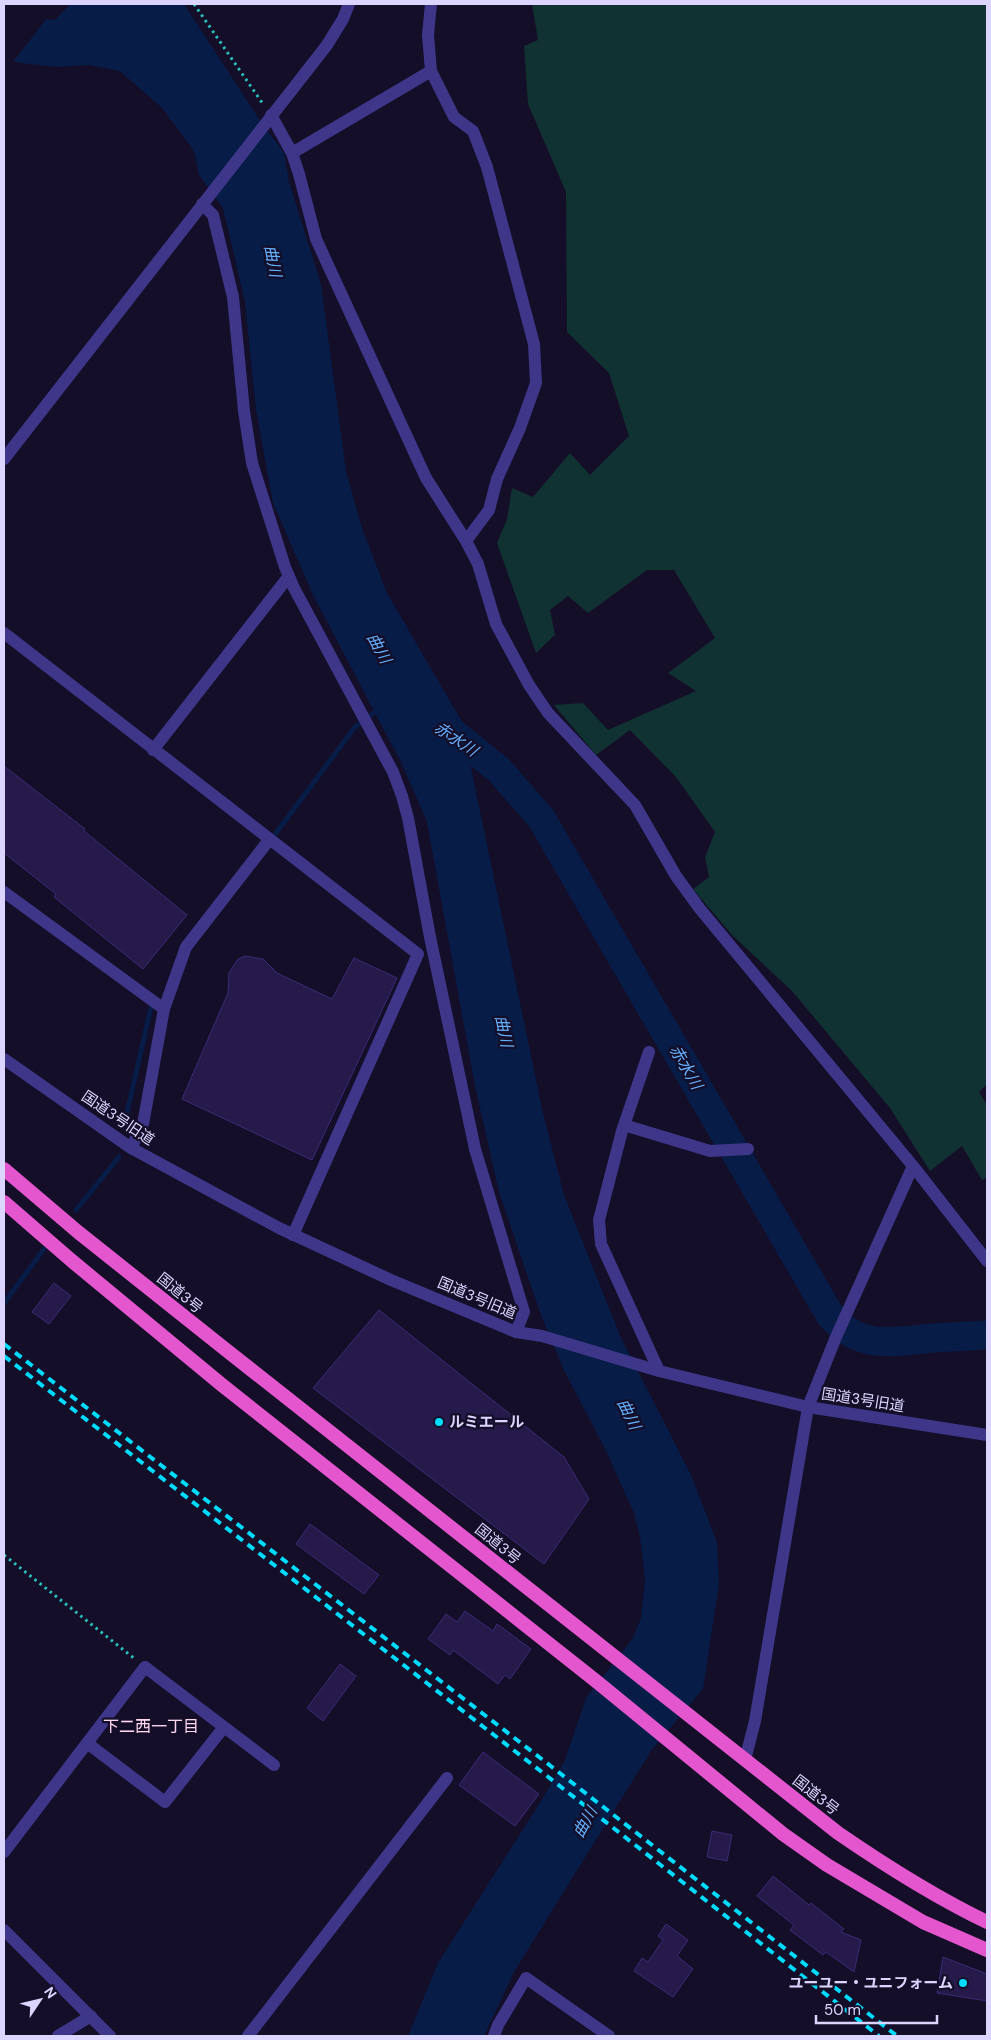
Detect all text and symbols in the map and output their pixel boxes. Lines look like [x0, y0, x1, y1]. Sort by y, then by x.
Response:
water label: 曲川 [260, 243, 287, 281]
water label: 曲川 [362, 629, 397, 669]
water label: 赤水川 [430, 717, 483, 762]
water label: 曲川 [490, 1013, 518, 1051]
water label: 赤水川 [665, 1041, 708, 1095]
street label: 国道3号旧道 [78, 1086, 158, 1150]
street label: 国道3号 [153, 1268, 207, 1318]
street label: 国道3号旧道 [434, 1272, 520, 1324]
street label: 国道3号旧道 [820, 1384, 906, 1416]
water label: 曲川 [613, 1395, 646, 1435]
place label: ルミエール [449, 1412, 524, 1432]
marker: ルミエール [433, 1416, 445, 1428]
street label: 国道3号 [471, 1519, 525, 1569]
district label: 下二西一丁目 [103, 1716, 199, 1737]
street label: 国道3号 [789, 1771, 843, 1819]
water label: 曲川 [568, 1801, 603, 1841]
place label: ユーユー・ユニフォーム [788, 1973, 953, 1993]
north arrow [15, 1975, 65, 2025]
marker: ユーユー・ユニフォーム [957, 1977, 969, 1989]
text: N [40, 1983, 61, 2002]
scale bar [816, 1992, 937, 2024]
text: 50 m [824, 2000, 861, 2020]

